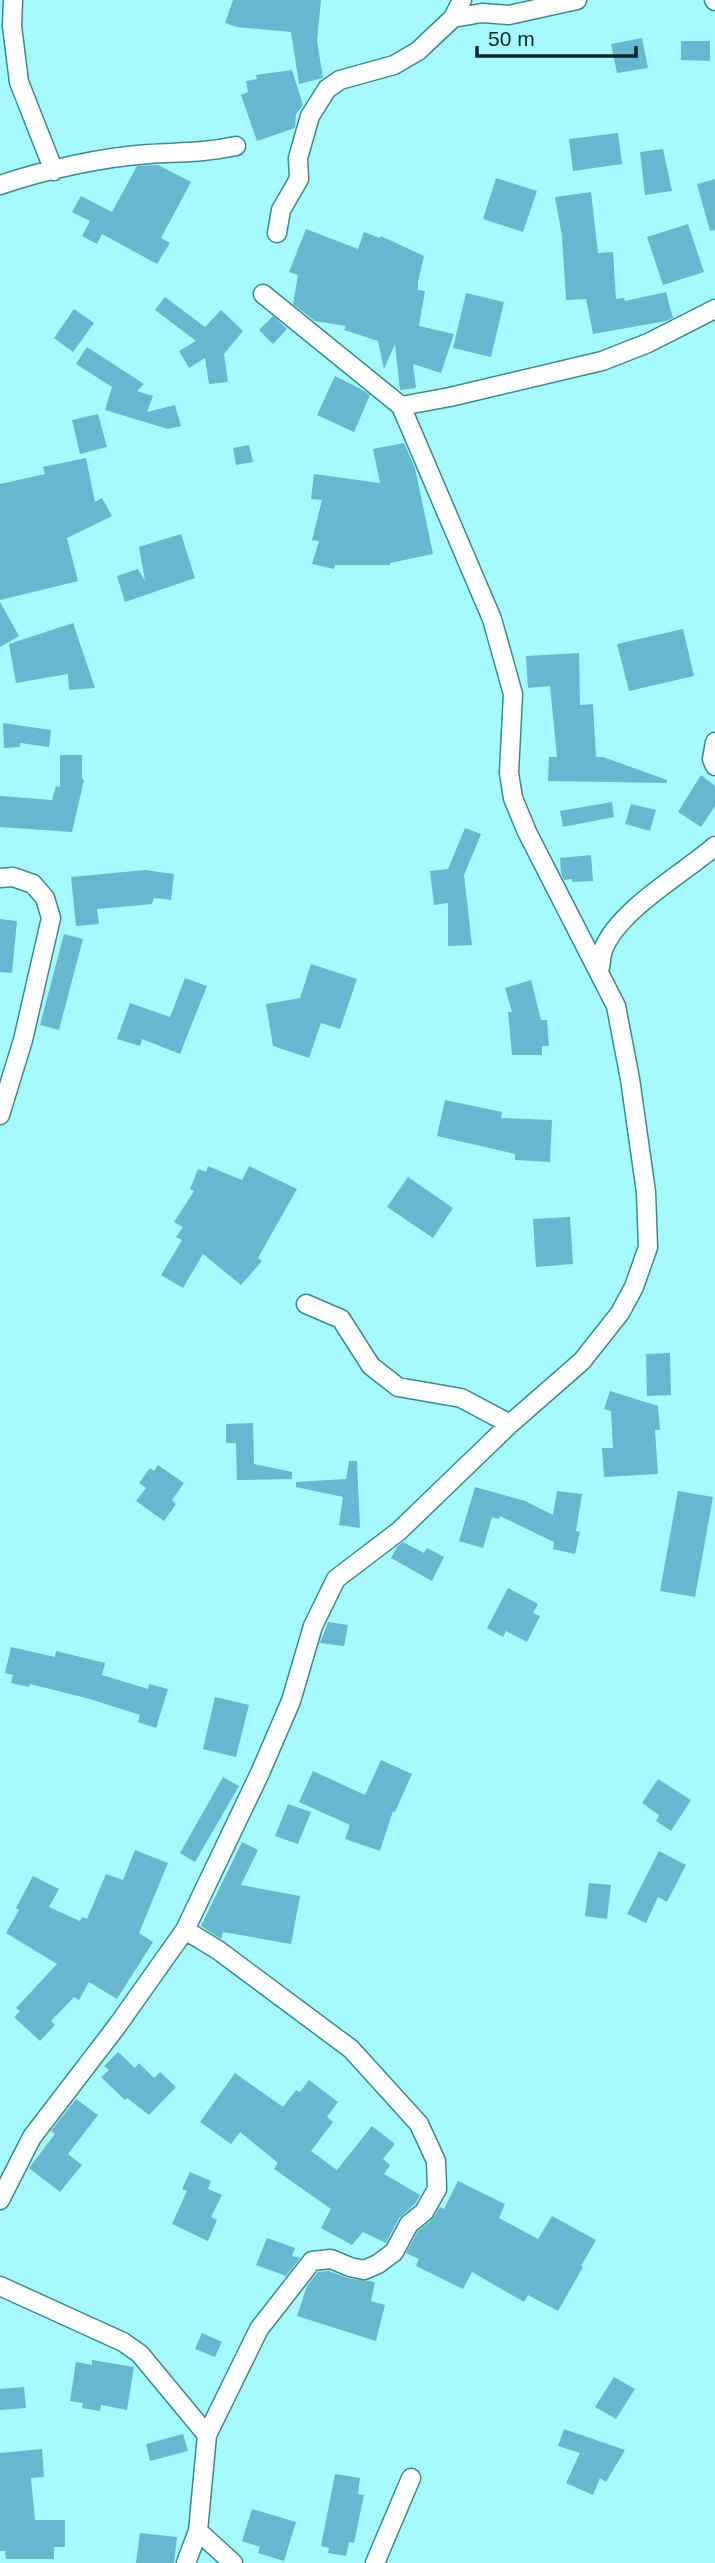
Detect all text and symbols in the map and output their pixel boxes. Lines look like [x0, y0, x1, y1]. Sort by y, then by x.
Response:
scale bar [477, 14, 636, 58]
text: 50 m [488, 27, 535, 50]

